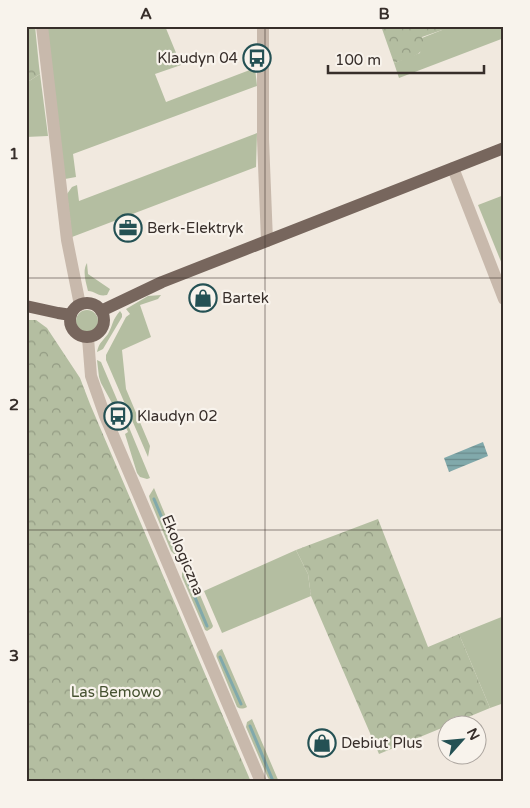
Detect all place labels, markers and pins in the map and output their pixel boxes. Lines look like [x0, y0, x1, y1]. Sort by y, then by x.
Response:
bus stop icon: Klaudyn 04 [242, 43, 272, 73]
place label: Klaudyn 04 [157, 49, 238, 67]
office icon: Berk-Elektryk [113, 213, 143, 243]
place label: Berk-Elektryk [147, 219, 244, 237]
shop icon: Bartek [188, 283, 218, 313]
place label: Bartek [222, 289, 269, 307]
bus stop icon: Klaudyn 02 [103, 401, 133, 431]
place label: Klaudyn 02 [137, 407, 218, 425]
shop icon: Debiut Plus [307, 728, 337, 758]
place label: Debiut Plus [341, 734, 423, 752]

